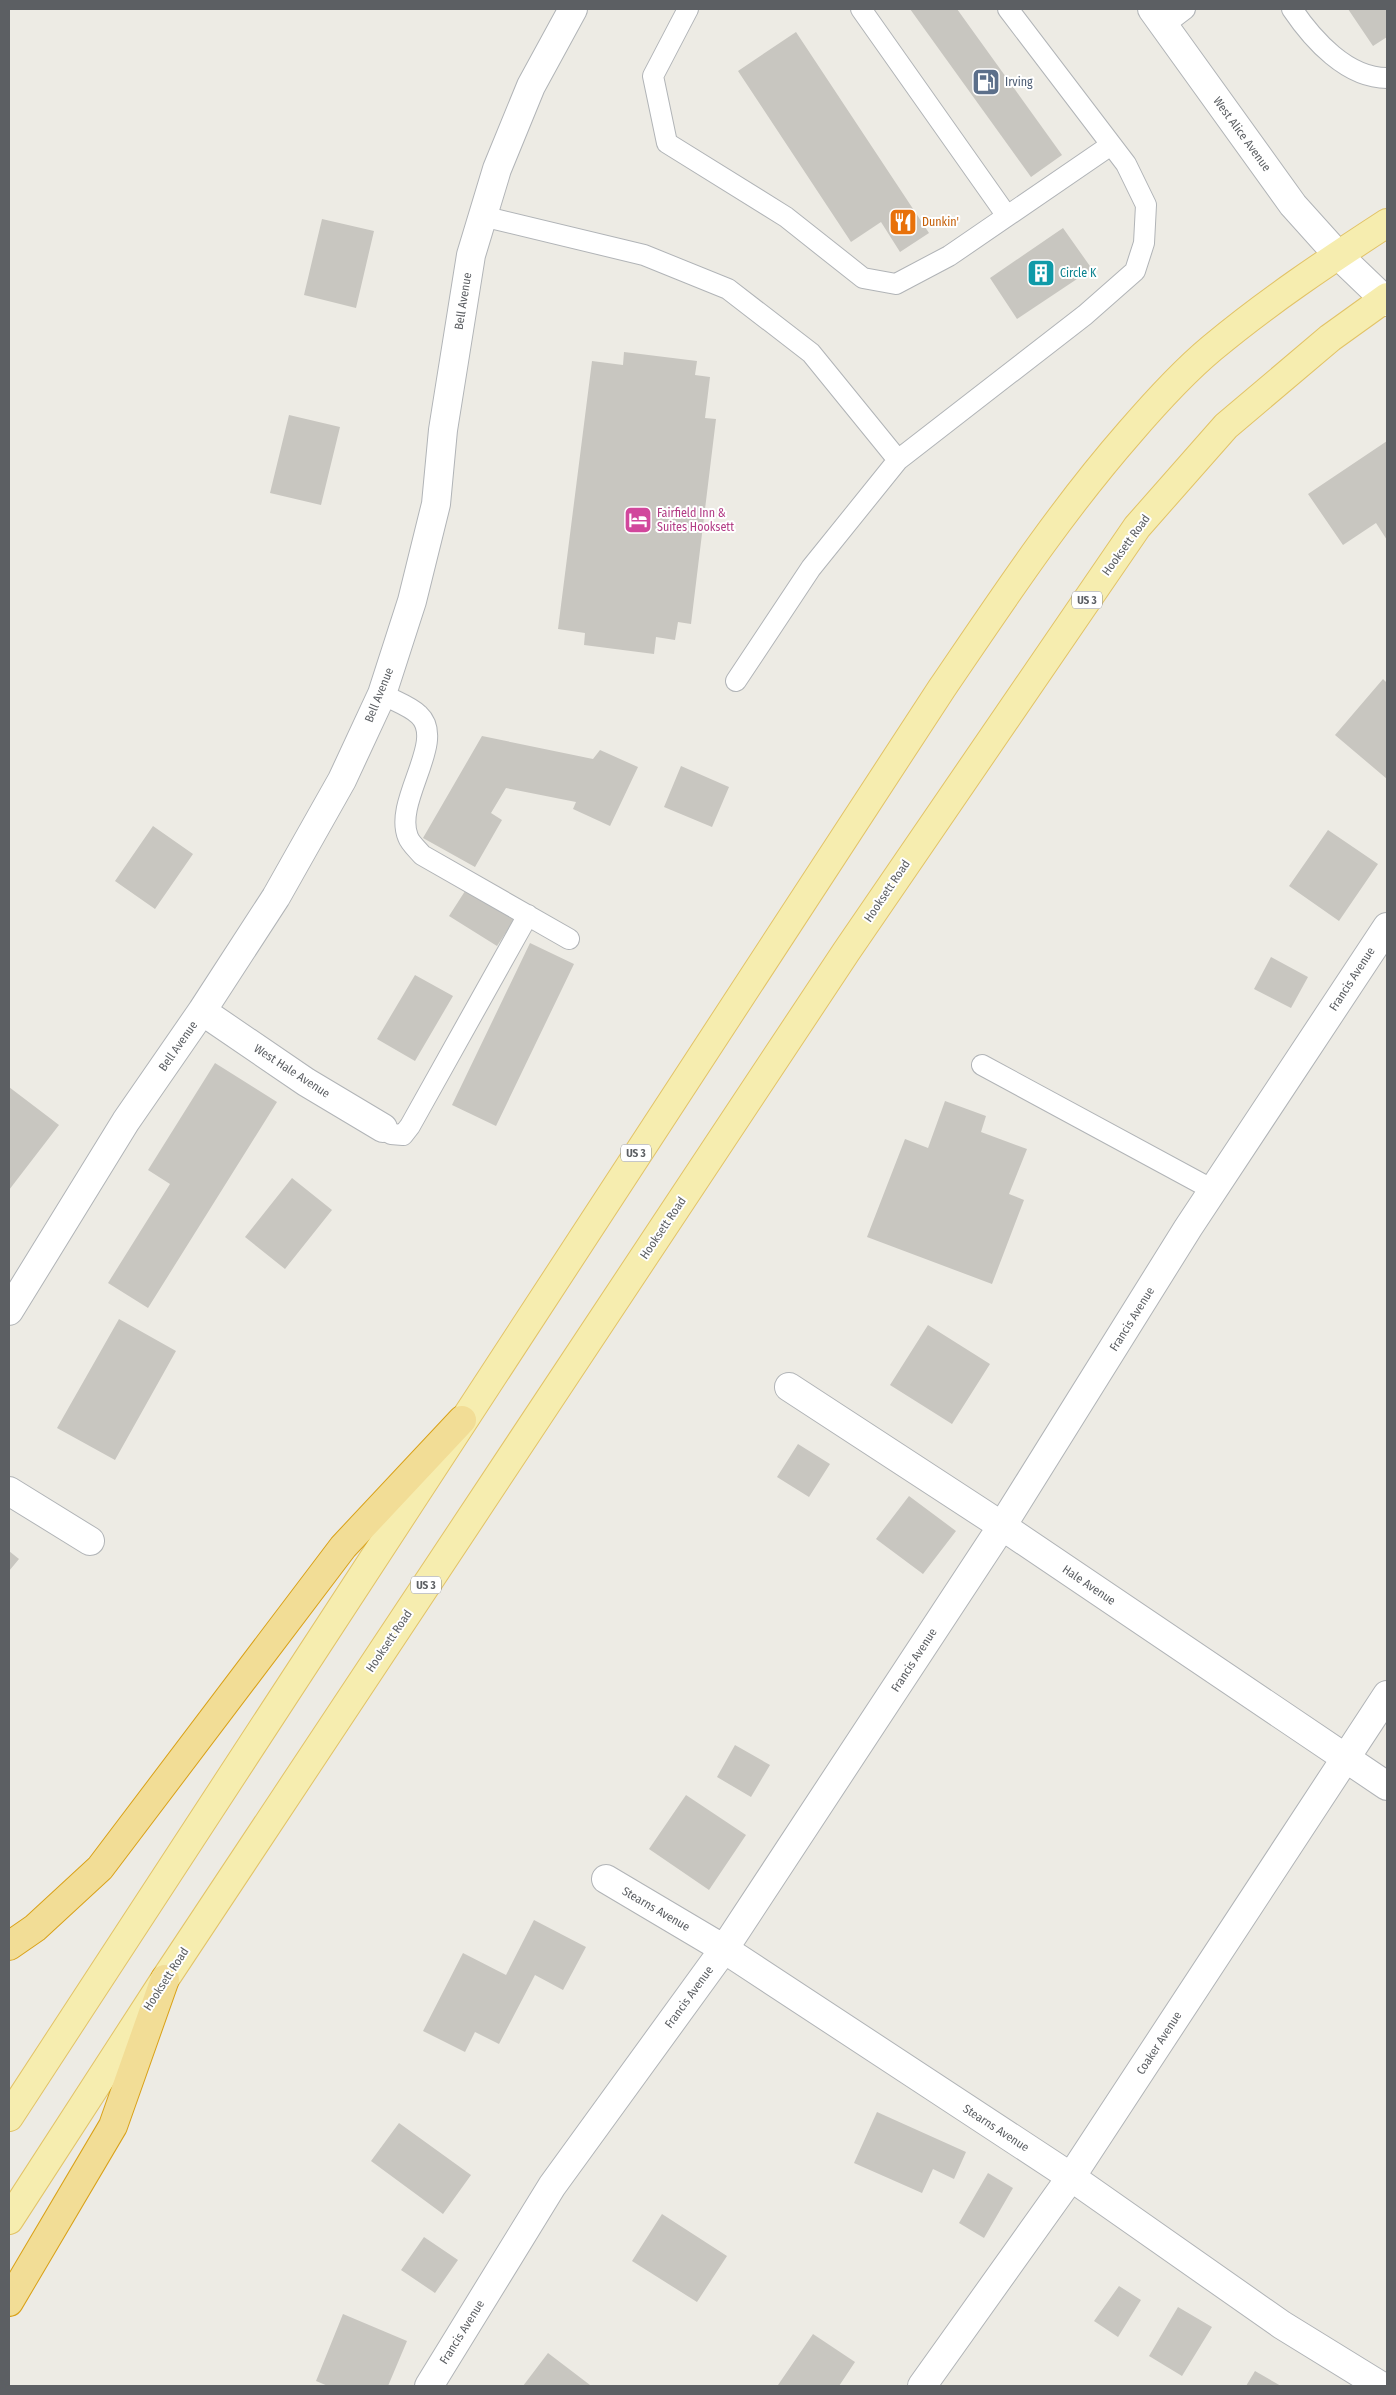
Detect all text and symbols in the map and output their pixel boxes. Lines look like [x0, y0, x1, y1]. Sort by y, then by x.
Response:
fuel station icon: Irving [971, 67, 1001, 97]
place label: Irving [1005, 75, 1033, 89]
street label: West Alice Avenue [1210, 94, 1274, 174]
restaurant icon: Dunkin' [888, 207, 918, 237]
place label: Dunkin' [922, 215, 959, 229]
building icon: Circle K [1026, 258, 1056, 288]
place label: Circle K [1060, 266, 1097, 280]
street label: Bell Avenue [452, 271, 474, 331]
hotel icon: Fairfield Inn & Suites Hooksett [623, 505, 653, 535]
place label: Fairfield Inn & Suites Hooksett [657, 506, 734, 534]
street label: Hooksett Road [1099, 512, 1153, 578]
road number: US 3 [1072, 592, 1102, 608]
street label: Bell Avenue [362, 666, 396, 724]
street label: Hooksett Road [861, 857, 913, 925]
street label: Francis Avenue [1326, 945, 1378, 1013]
street label: Bell Avenue [156, 1018, 200, 1074]
street label: West Hale Avenue [251, 1041, 333, 1101]
road number: US 3 [621, 1144, 651, 1162]
street label: Hooksett Road [637, 1194, 689, 1262]
street label: Francis Avenue [1107, 1284, 1157, 1354]
street label: Hale Avenue [1060, 1562, 1118, 1608]
road number: US 3 [411, 1576, 441, 1594]
street label: Hooksett Road [363, 1607, 415, 1675]
street label: Francis Avenue [888, 1626, 940, 1694]
street label: Stearns Avenue [620, 1884, 692, 1934]
street label: Hooksett Road [141, 1945, 191, 2013]
street label: Francis Avenue [662, 1963, 716, 2031]
street label: Coaker Avenue [1133, 2009, 1185, 2077]
street label: Stearns Avenue [960, 2101, 1032, 2155]
street label: Francis Avenue [437, 2297, 487, 2367]

